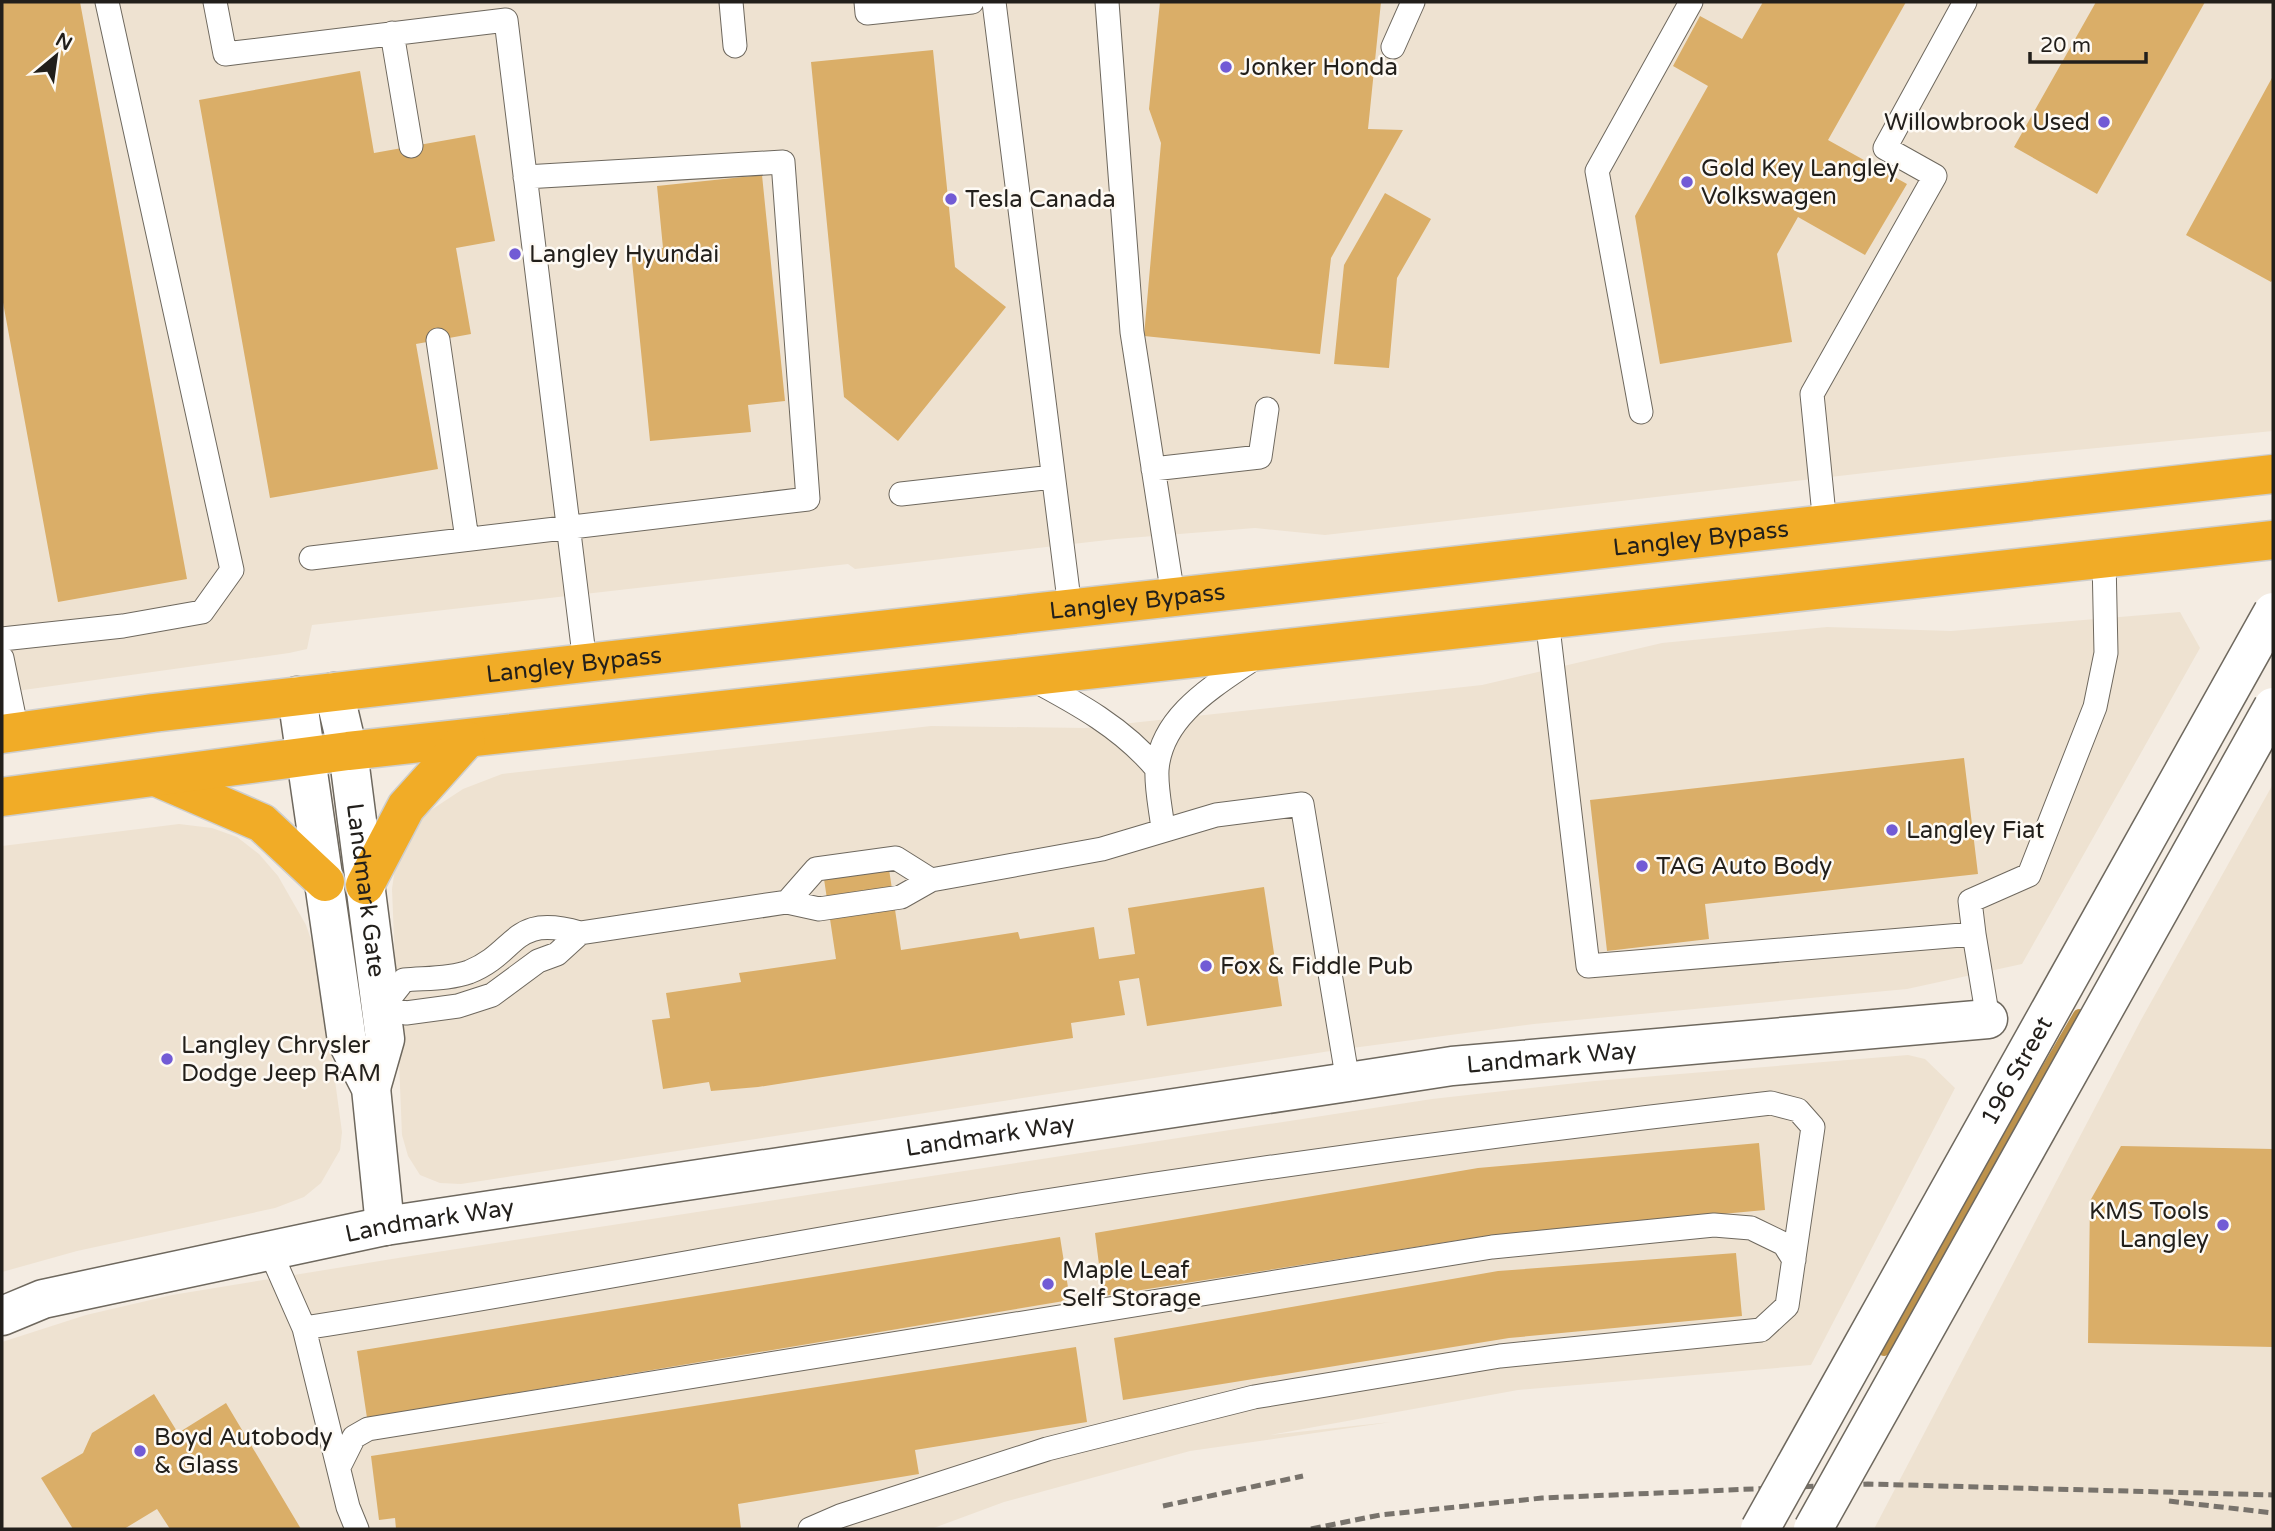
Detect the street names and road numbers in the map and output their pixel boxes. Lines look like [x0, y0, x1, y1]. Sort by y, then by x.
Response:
street label: Langley Bypass [1611, 514, 1790, 563]
street label: Langley Bypass [1048, 577, 1227, 626]
street label: Langley Bypass [484, 641, 663, 689]
street label: Landmark Gate [340, 802, 391, 979]
street label: 196 Street [1975, 1012, 2059, 1131]
street label: Landmark Way [1465, 1036, 1638, 1080]
street label: Landmark Way [904, 1109, 1077, 1163]
street label: Landmark Way [343, 1193, 516, 1249]

